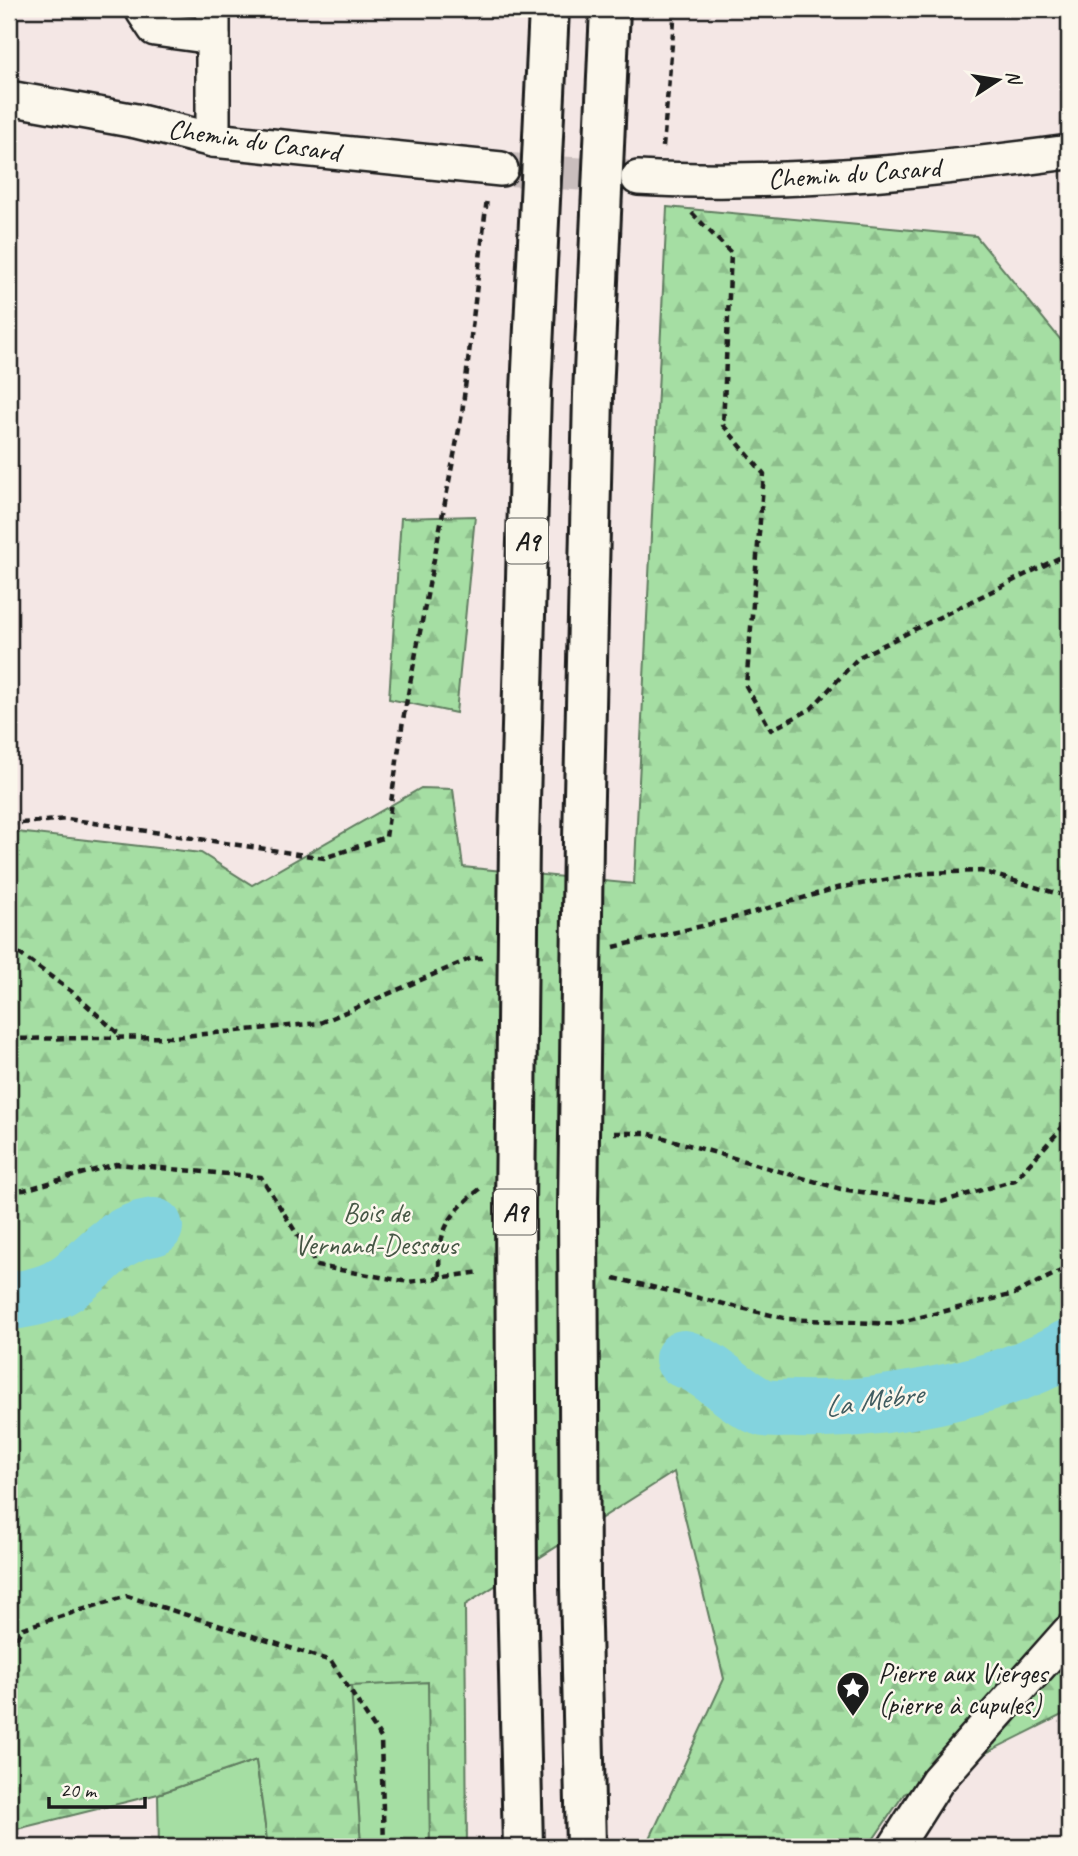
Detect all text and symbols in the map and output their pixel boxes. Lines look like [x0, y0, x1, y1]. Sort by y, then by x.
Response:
north arrow [962, 46, 1032, 116]
text: N [1001, 68, 1027, 88]
street label: Chemin du Casard [166, 111, 346, 170]
street label: Chemin du Casard [767, 149, 945, 196]
road number: A9 [506, 519, 548, 564]
road number: A9 [494, 1190, 536, 1234]
park label: Bois de Vernand-Dessous [294, 1195, 460, 1262]
water label: La Mèbre [822, 1374, 928, 1426]
place label: Pierre aux Vierges (pierre à cupules) [878, 1655, 1050, 1722]
place icon: Pierre aux Vierges (pierre à cupules) [834, 1669, 872, 1718]
scale bar [49, 1765, 145, 1809]
text: 20 m [60, 1777, 98, 1803]

